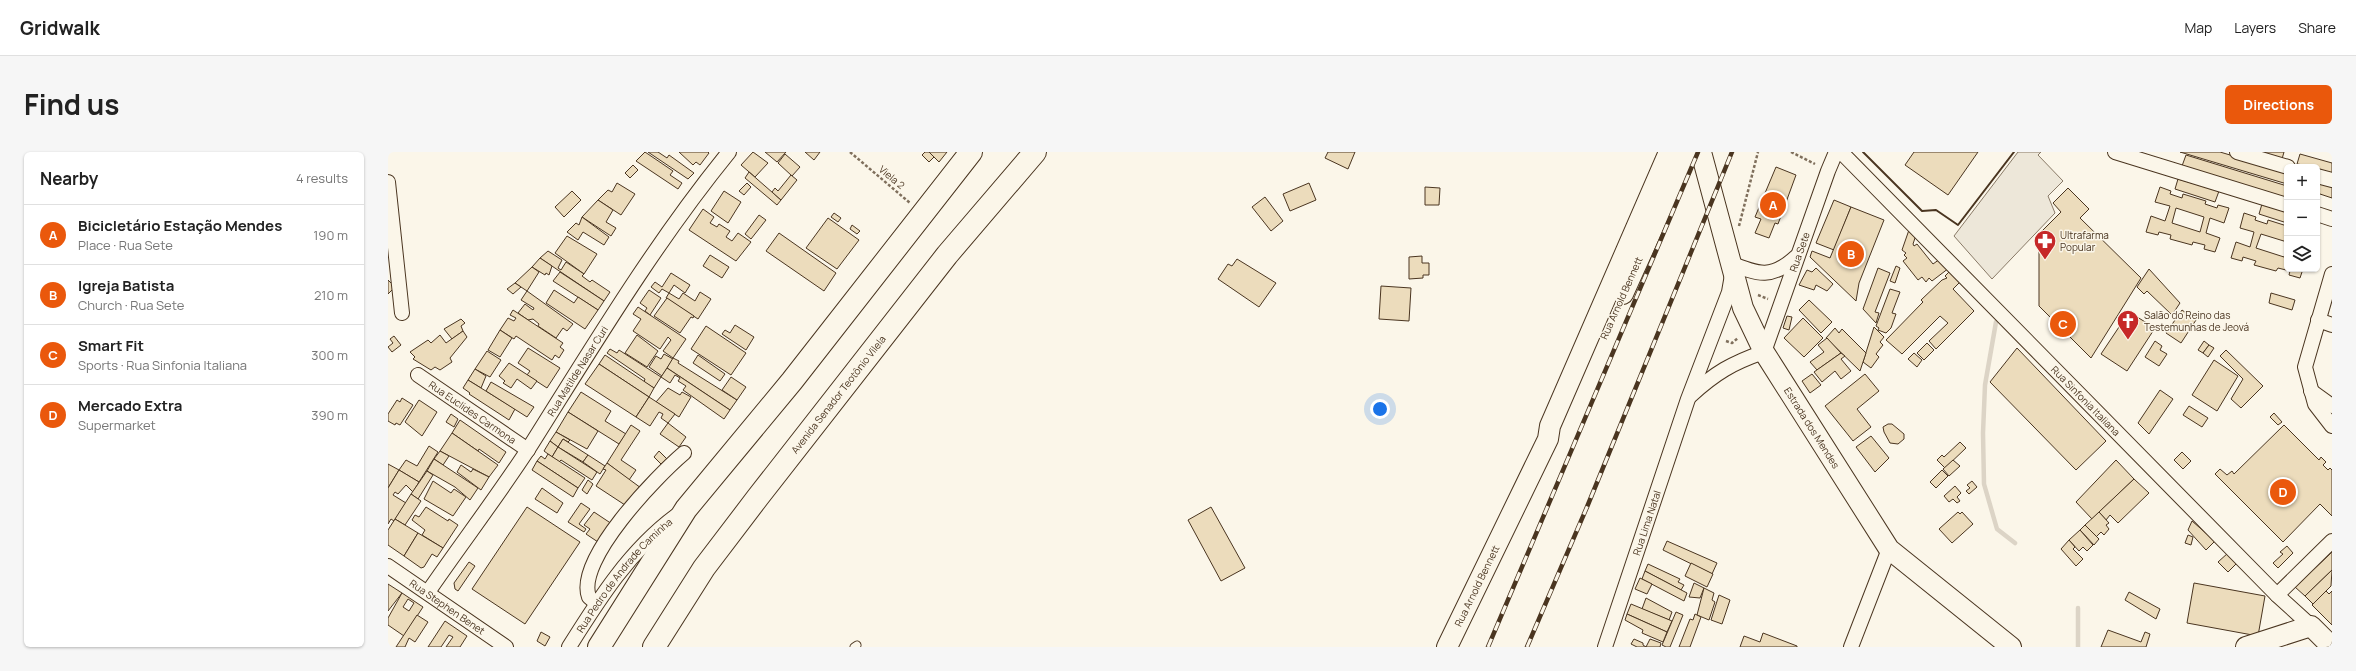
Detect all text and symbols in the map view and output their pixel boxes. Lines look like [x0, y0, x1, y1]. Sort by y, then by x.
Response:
text: Gridwalk [20, 15, 100, 41]
text: Map [2184, 18, 2212, 37]
text: Layers [2234, 18, 2276, 37]
text: Share [2298, 18, 2336, 37]
text: Find us [24, 85, 119, 123]
button: Directions [2225, 85, 2332, 124]
street label: Viela 2 [876, 162, 908, 192]
map controls [2284, 164, 2320, 272]
button: + [2284, 164, 2320, 200]
text: Nearby [40, 167, 98, 190]
text: 4 results [296, 169, 348, 187]
pin: A [1760, 190, 1786, 220]
button: − [2284, 200, 2320, 236]
text: Bicicletário Estação Mendes [78, 215, 282, 236]
text: A [49, 226, 57, 244]
text: 190 m [313, 226, 348, 244]
pharmacy icon: Ultrafarma Popular [2032, 228, 2058, 261]
place label: Ultrafarma Popular [2060, 228, 2109, 254]
street label: Rua Sete [1786, 230, 1813, 274]
text: Place · Rua Sete [78, 236, 173, 254]
button: layers [2284, 236, 2320, 272]
pin: B [1838, 239, 1864, 269]
street label: Rua Arnold Bennett [1597, 254, 1646, 341]
text: Igreja Batista [78, 275, 174, 296]
text: B [49, 286, 57, 304]
text: 210 m [314, 286, 348, 304]
text: Church · Rua Sete [78, 296, 184, 314]
church icon: Salão do Reino das Testemunhas de Jeová [2115, 308, 2141, 341]
place label: Salão do Reino das Testemunhas de Jeová [2144, 308, 2249, 334]
pin: C [2050, 309, 2076, 339]
street label: Rua Matilde Nasar Curi [544, 323, 611, 419]
street label: Avenida Senador Teotônio Vilela [788, 332, 889, 456]
text: Smart Fit [78, 335, 144, 356]
text: C [48, 346, 58, 364]
text: 300 m [311, 346, 348, 364]
text: Sports · Rua Sinfonia Italiana [78, 356, 247, 374]
street label: Rua Sinfonia Italiana [2048, 363, 2123, 439]
street label: Rua Euclides Carmona [426, 377, 519, 447]
street label: Estrada dos Mendes [1781, 384, 1843, 471]
text: Mercado Extra [78, 395, 182, 416]
your location [1370, 399, 1390, 419]
text: D [48, 406, 58, 424]
text: 390 m [311, 406, 348, 424]
text: Supermarket [78, 416, 156, 434]
pin: D [2270, 477, 2296, 507]
street label: Rua Lima Natal [1629, 488, 1664, 557]
street label: Rua Pedro de Andrade Caminha [573, 515, 675, 635]
street label: Rua Arnold Bennett [1451, 542, 1503, 629]
street label: Rua Stephen Benet [407, 576, 488, 638]

